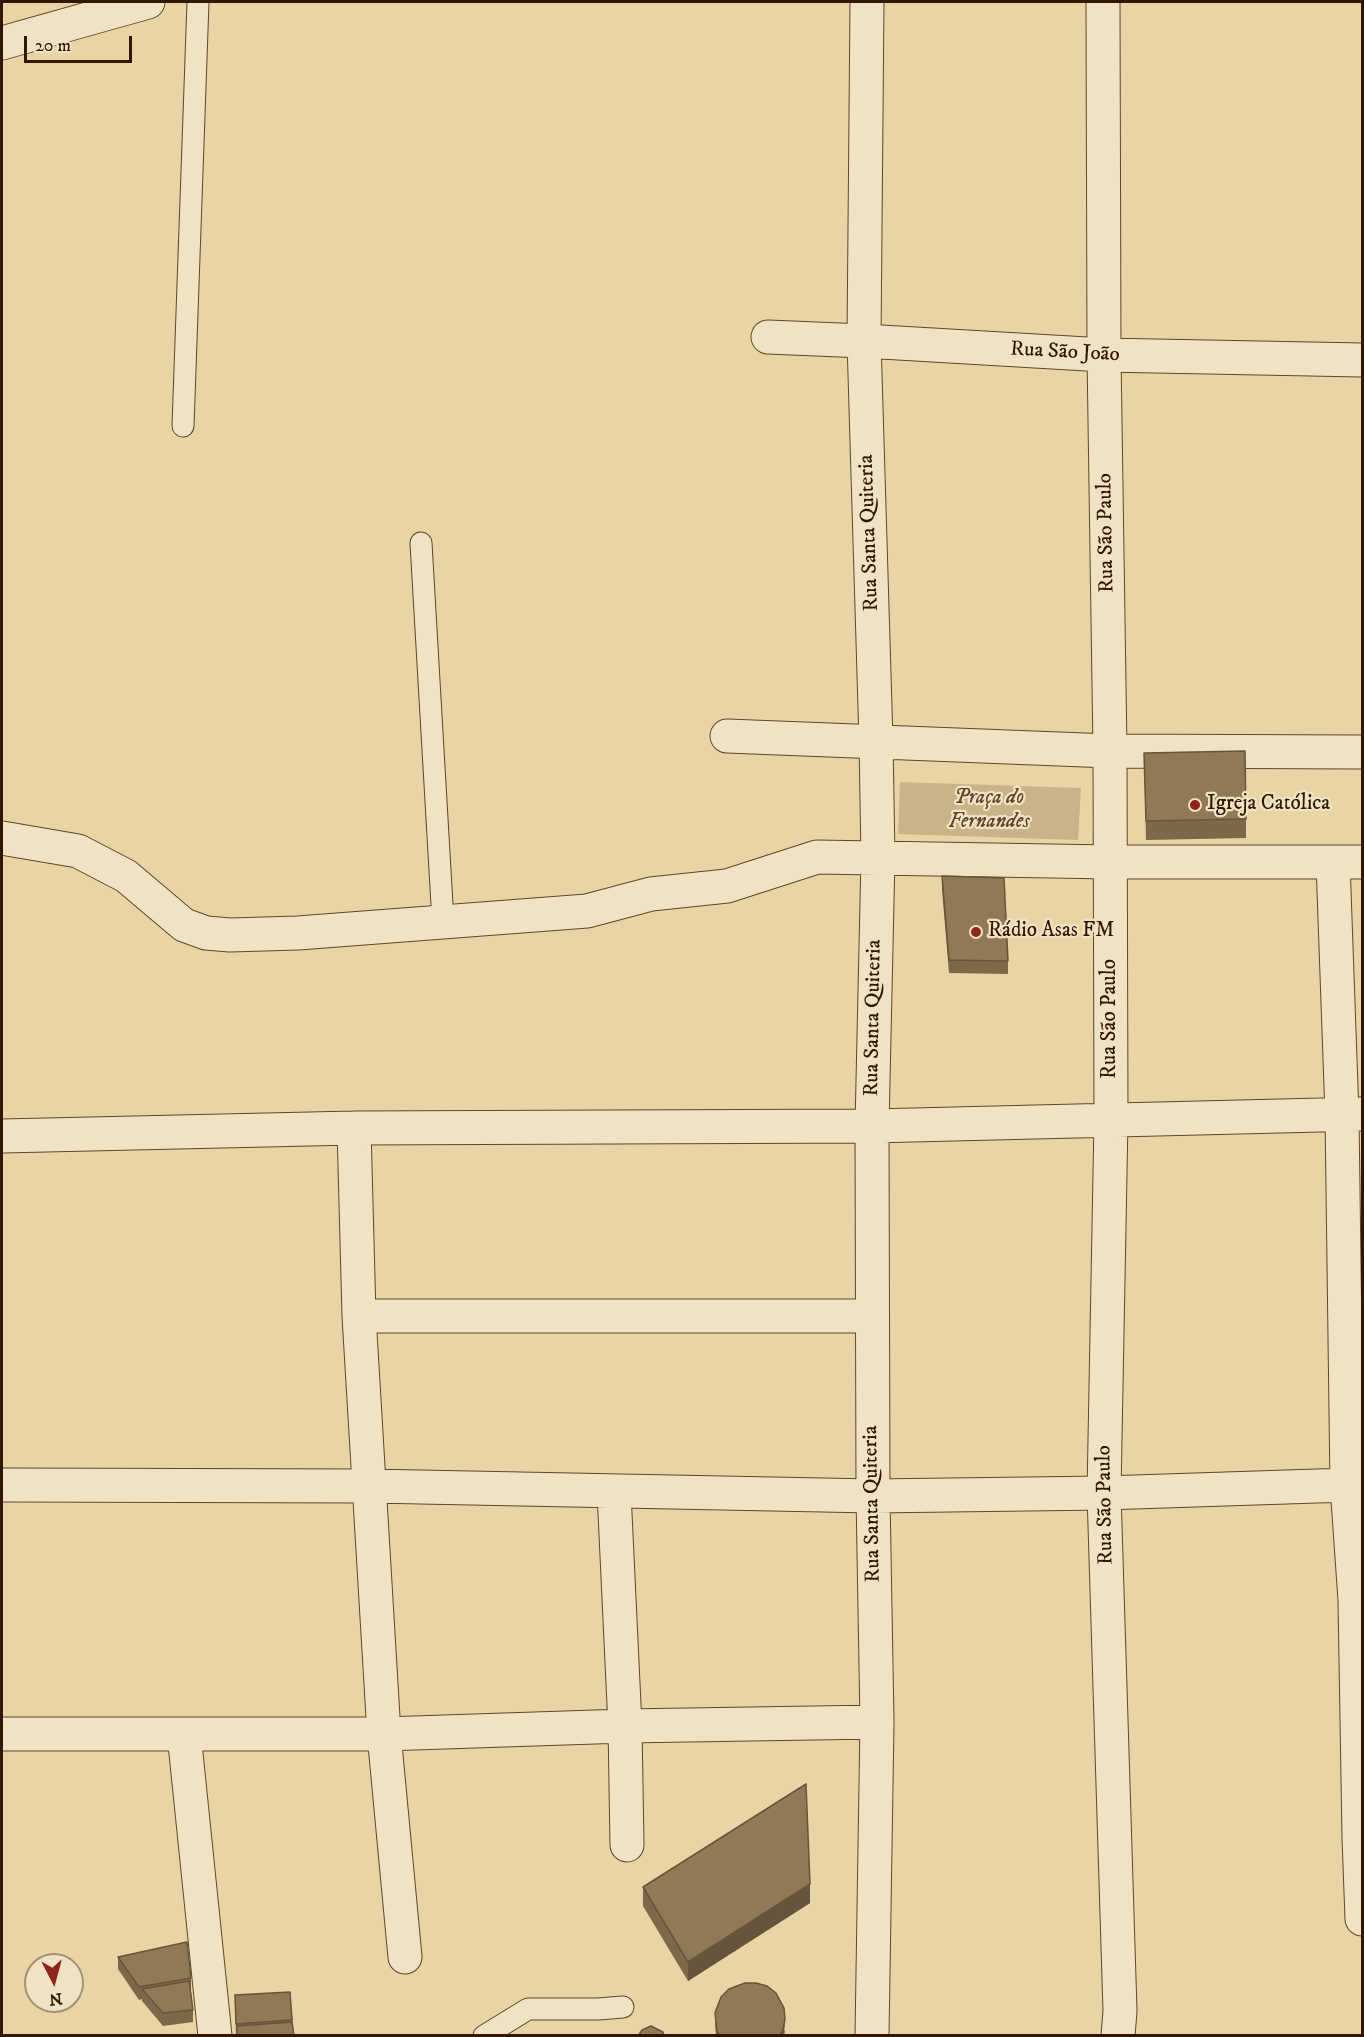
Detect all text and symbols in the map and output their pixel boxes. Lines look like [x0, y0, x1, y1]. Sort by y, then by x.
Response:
scale bar [27, 24, 135, 62]
text: 20 m [35, 35, 71, 57]
street label: Rua São João [1010, 338, 1120, 368]
street label: Rua Santa Quiteria [855, 454, 885, 612]
street label: Rua São Paulo [1093, 473, 1121, 593]
park label: Praça do Fernandes [948, 786, 1030, 836]
place label: Igreja Católica [1207, 792, 1330, 818]
marker: Igreja Católica [1188, 798, 1202, 812]
place label: Rádio Asas FM [988, 919, 1114, 945]
marker: Rádio Asas FM [969, 925, 983, 939]
street label: Rua Santa Quiteria [860, 939, 888, 1097]
street label: Rua São Paulo [1098, 959, 1124, 1079]
street label: Rua Santa Quiteria [859, 1425, 887, 1583]
street label: Rua São Paulo [1092, 1445, 1120, 1565]
north arrow [24, 1953, 84, 2013]
text: N [48, 1988, 63, 2010]

